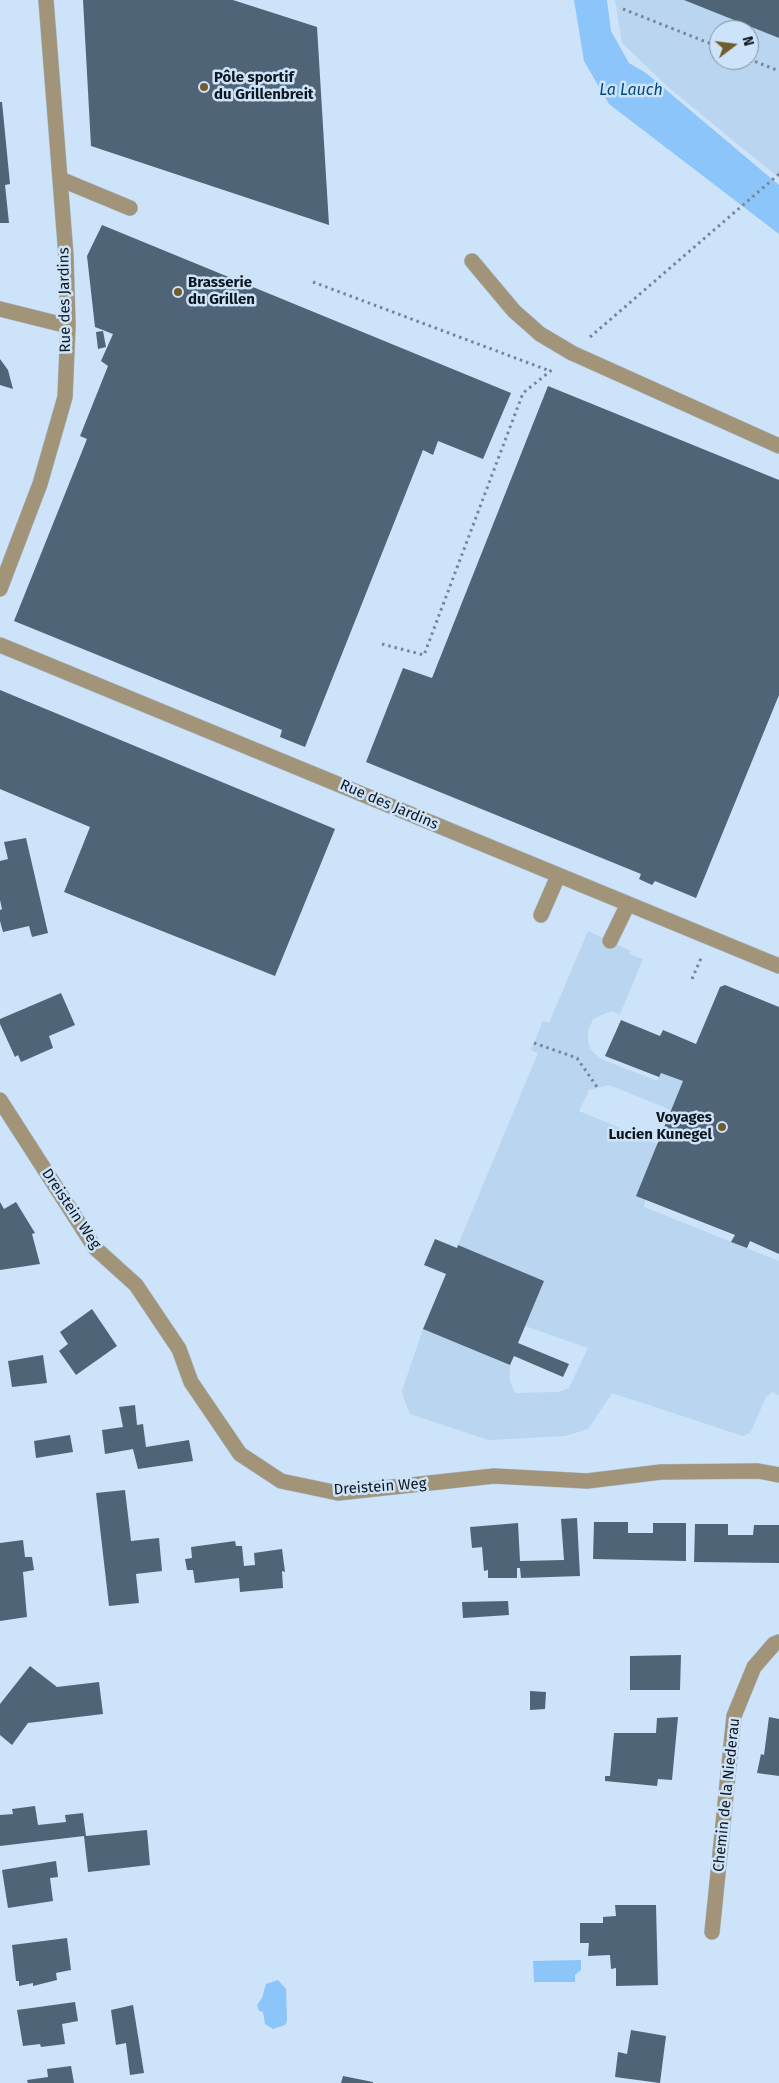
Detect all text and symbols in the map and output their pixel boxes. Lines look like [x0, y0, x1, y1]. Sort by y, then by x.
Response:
north arrow [709, 20, 759, 70]
text: N [739, 35, 757, 48]
place label: Pôle sportif du Grillenbreit [214, 69, 314, 104]
marker: Pôle sportif du Grillenbreit [198, 81, 210, 93]
water label: La Lauch [599, 81, 663, 101]
street label: Rue des Jardins [55, 247, 75, 353]
place label: Brasserie du Grillen [188, 274, 255, 309]
marker: Brasserie du Grillen [172, 286, 184, 298]
street label: Rue des Jardins [337, 776, 441, 834]
place label: Voyages Lucien Kunegel [609, 1109, 712, 1144]
marker: Voyages Lucien Kunegel [716, 1121, 728, 1133]
street label: Dreistein Weg [38, 1165, 104, 1253]
street label: Dreistein Weg [333, 1475, 427, 1499]
street label: Chemin de la Niederau [710, 1717, 744, 1873]

